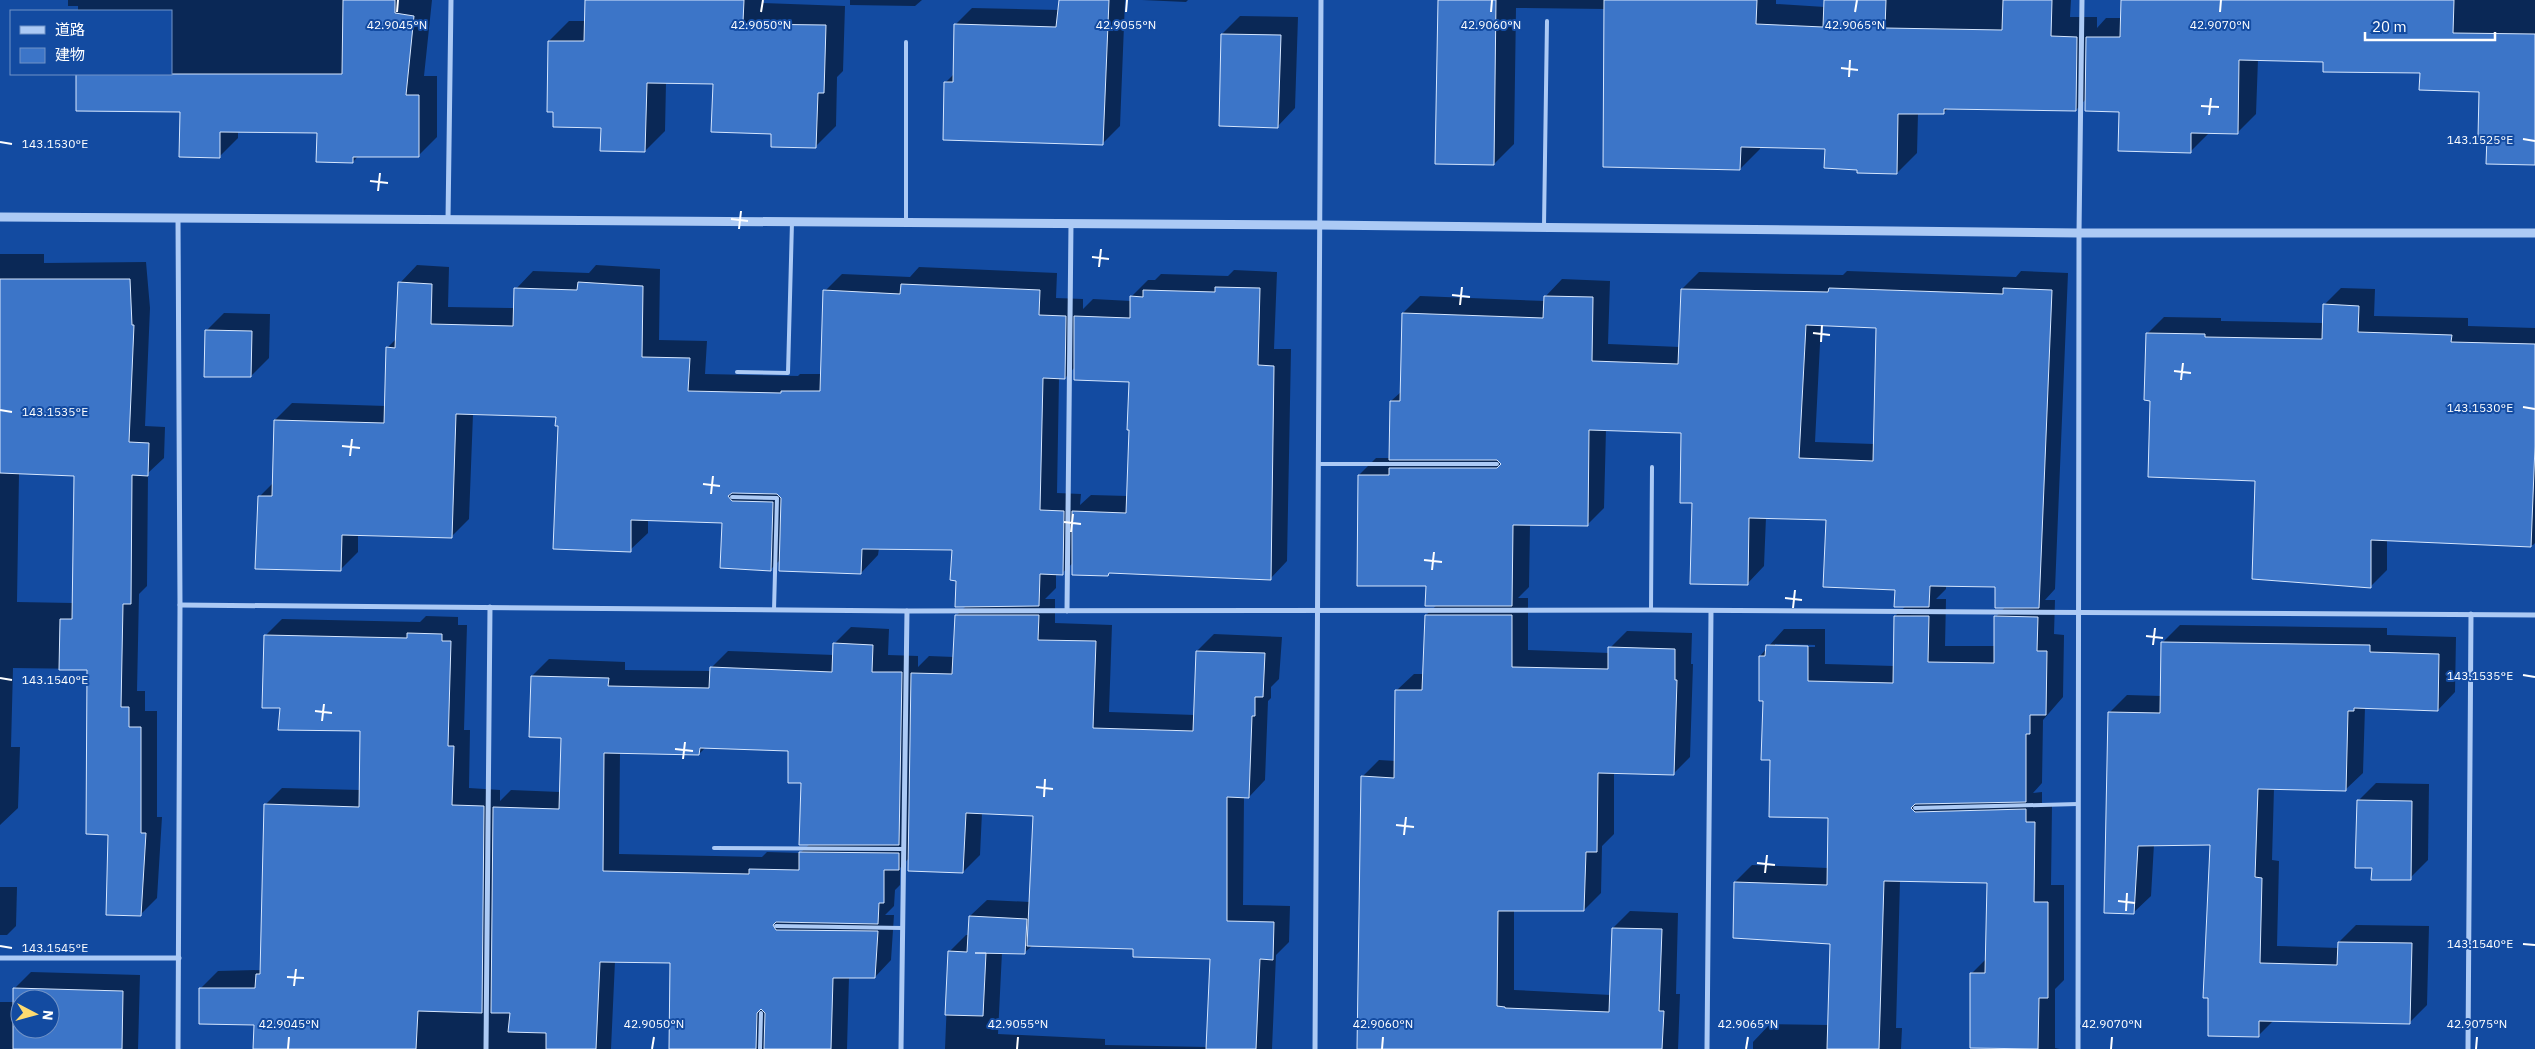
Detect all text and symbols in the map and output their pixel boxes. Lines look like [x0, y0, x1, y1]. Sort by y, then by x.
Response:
legend [10, 10, 172, 75]
scale bar [2365, 10, 2495, 42]
text: 42.9045°N [367, 17, 427, 32]
text: 42.9050°N [731, 17, 791, 32]
text: 42.9055°N [1096, 17, 1156, 32]
text: 42.9060°N [1461, 17, 1521, 32]
text: 42.9065°N [1825, 17, 1885, 32]
text: 42.9070°N [2190, 17, 2250, 32]
text: 20 m [2372, 17, 2407, 36]
text: 道路 [55, 20, 85, 39]
text: 建物 [55, 45, 85, 64]
text: 143.1525°E [2447, 132, 2513, 147]
text: 143.1530°E [22, 136, 88, 151]
text: 143.1530°E [2447, 400, 2513, 415]
text: 143.1535°E [22, 404, 88, 419]
text: 143.1535°E [2447, 668, 2513, 683]
text: 143.1540°E [22, 672, 88, 687]
text: 143.1540°E [2447, 936, 2513, 951]
text: 143.1545°E [22, 940, 88, 955]
north arrow [10, 989, 60, 1039]
text: N [38, 1009, 57, 1021]
text: 42.9045°N [259, 1016, 319, 1031]
text: 42.9050°N [624, 1016, 684, 1031]
text: 42.9055°N [988, 1016, 1048, 1031]
text: 42.9060°N [1353, 1016, 1413, 1031]
text: 42.9065°N [1718, 1016, 1778, 1031]
text: 42.9070°N [2082, 1016, 2142, 1031]
text: 42.9075°N [2447, 1016, 2507, 1031]

